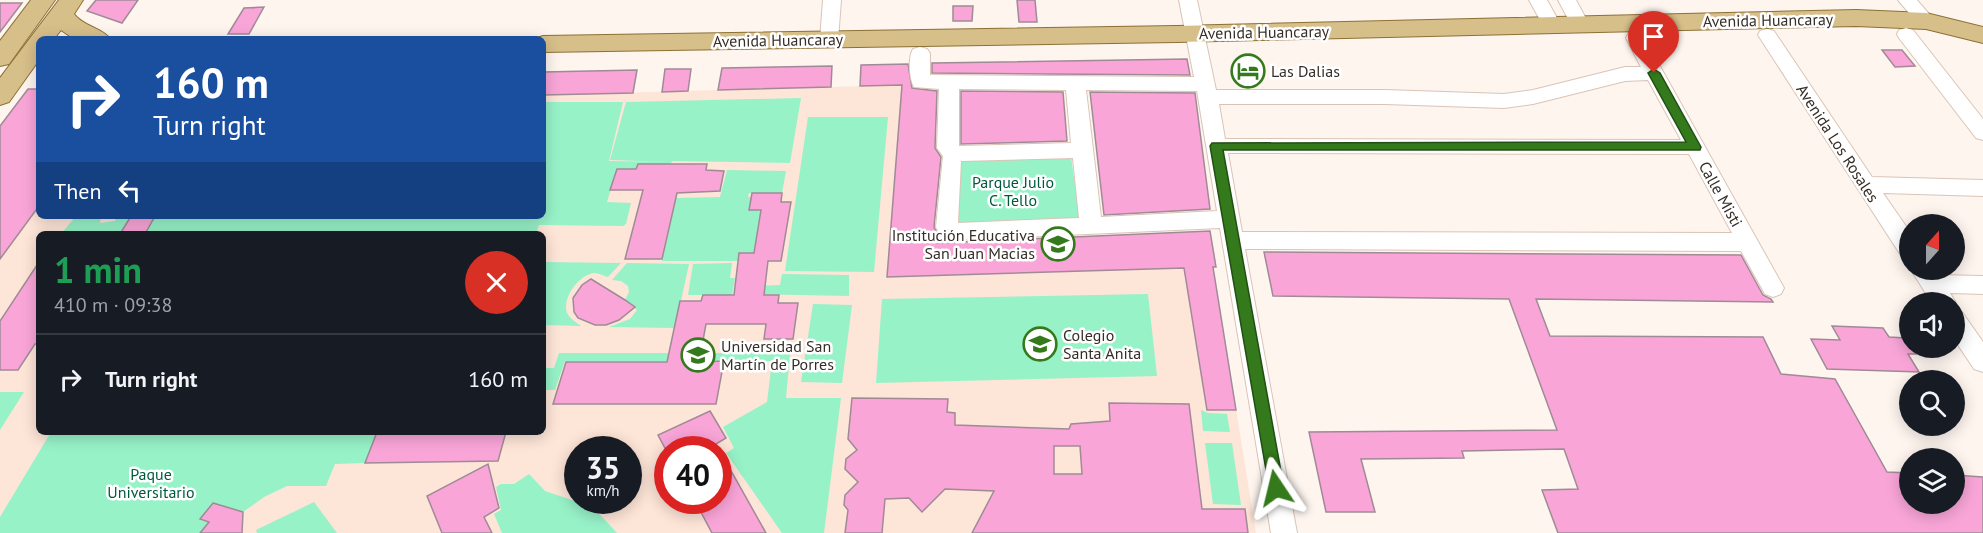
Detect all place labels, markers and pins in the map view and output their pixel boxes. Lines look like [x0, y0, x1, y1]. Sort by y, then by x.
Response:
pin [1628, 11, 1679, 73]
hotel icon: Las Dalias [1230, 53, 1266, 89]
place label: Las Dalias [1271, 61, 1340, 81]
place label: Institución Educativa San Juan Macias [892, 225, 1035, 263]
school or university icon: Institución Educativa San Juan Macias [1040, 226, 1076, 262]
place label: Colegio Santa Anita [1063, 325, 1141, 363]
school or university icon: Colegio Santa Anita [1022, 326, 1058, 362]
place label: Universidad San Martín de Porres [721, 336, 834, 374]
school or university icon: Universidad San Martín de Porres [680, 337, 716, 373]

